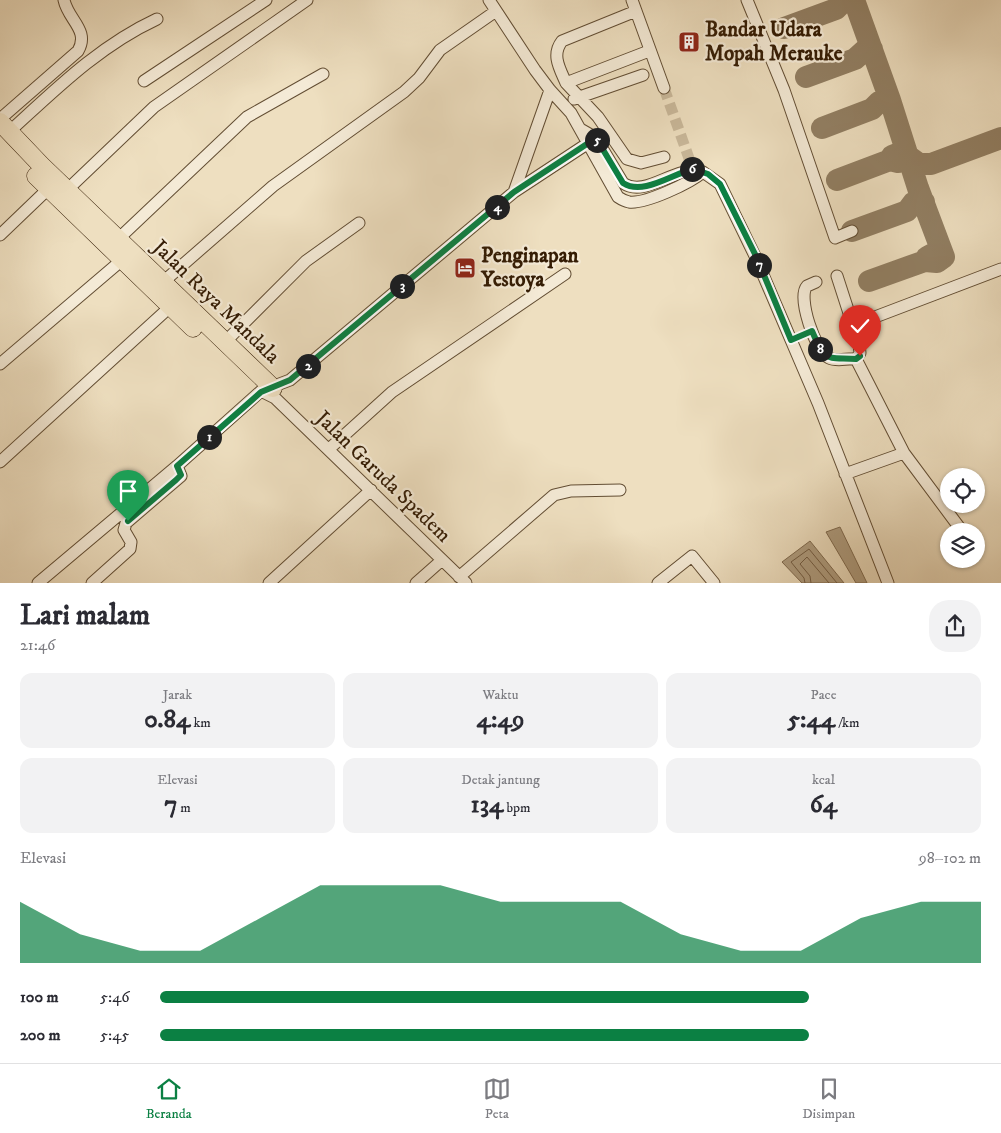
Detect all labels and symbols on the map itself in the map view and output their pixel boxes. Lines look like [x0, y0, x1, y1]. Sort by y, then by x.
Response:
place label: Bandar Udara Mopah Merauke [705, 17, 843, 67]
building icon: Bandar Udara Mopah Merauke [677, 30, 701, 54]
pin: 5 [584, 128, 610, 152]
pin: 6 [680, 156, 704, 182]
pin: 4 [484, 194, 510, 220]
street label: Jalan Raya Mandala [145, 233, 285, 370]
place label: Penginapan Yestoya [480, 243, 580, 293]
pin: 7 [746, 252, 772, 278]
hotel icon: Penginapan Yestoya [453, 256, 477, 280]
pin: 3 [390, 274, 414, 298]
pin [839, 305, 881, 356]
pin: 8 [808, 336, 832, 362]
pin: 2 [296, 354, 320, 378]
street label: Jalan Garuda Spadem [308, 404, 456, 548]
pin: 1 [196, 424, 222, 450]
pin [107, 470, 149, 521]

